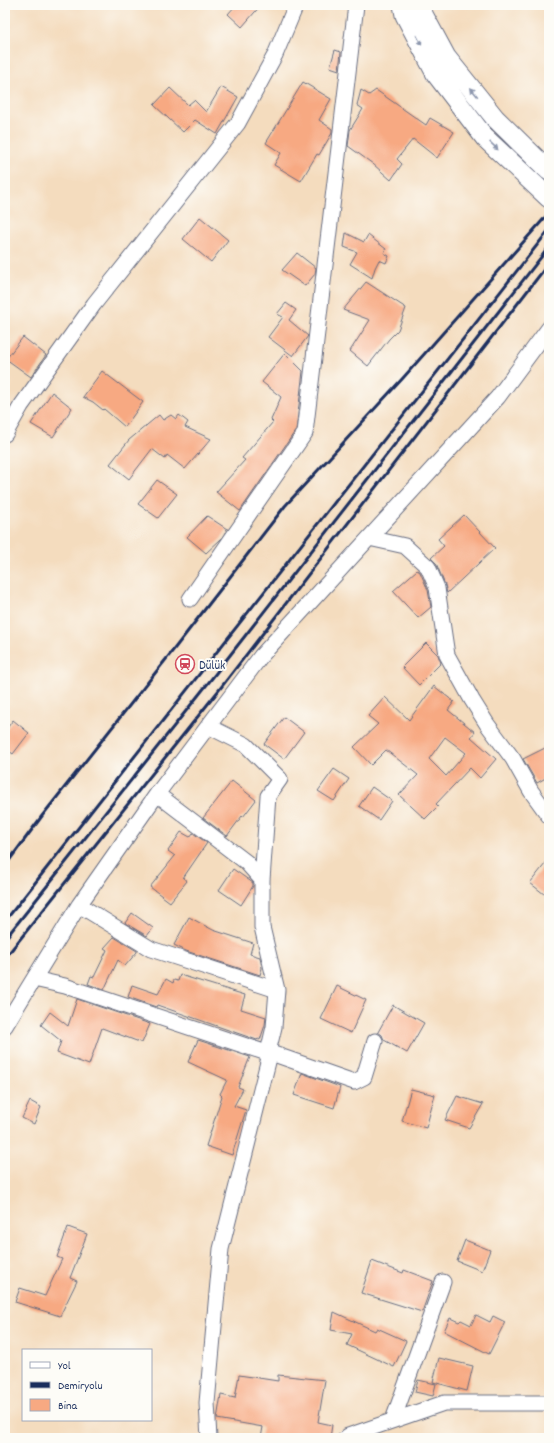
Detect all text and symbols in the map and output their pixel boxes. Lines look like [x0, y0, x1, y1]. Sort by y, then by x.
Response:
one-way arrow [415, 35, 422, 46]
one-way arrow [470, 87, 478, 98]
one-way arrow [489, 141, 499, 151]
station icon: Dülük [174, 653, 196, 675]
place label: Dülük [199, 657, 225, 676]
legend [22, 1349, 152, 1421]
text: Yol [58, 1358, 71, 1375]
text: Demiryolu [58, 1378, 103, 1395]
text: Bina [58, 1398, 77, 1415]

